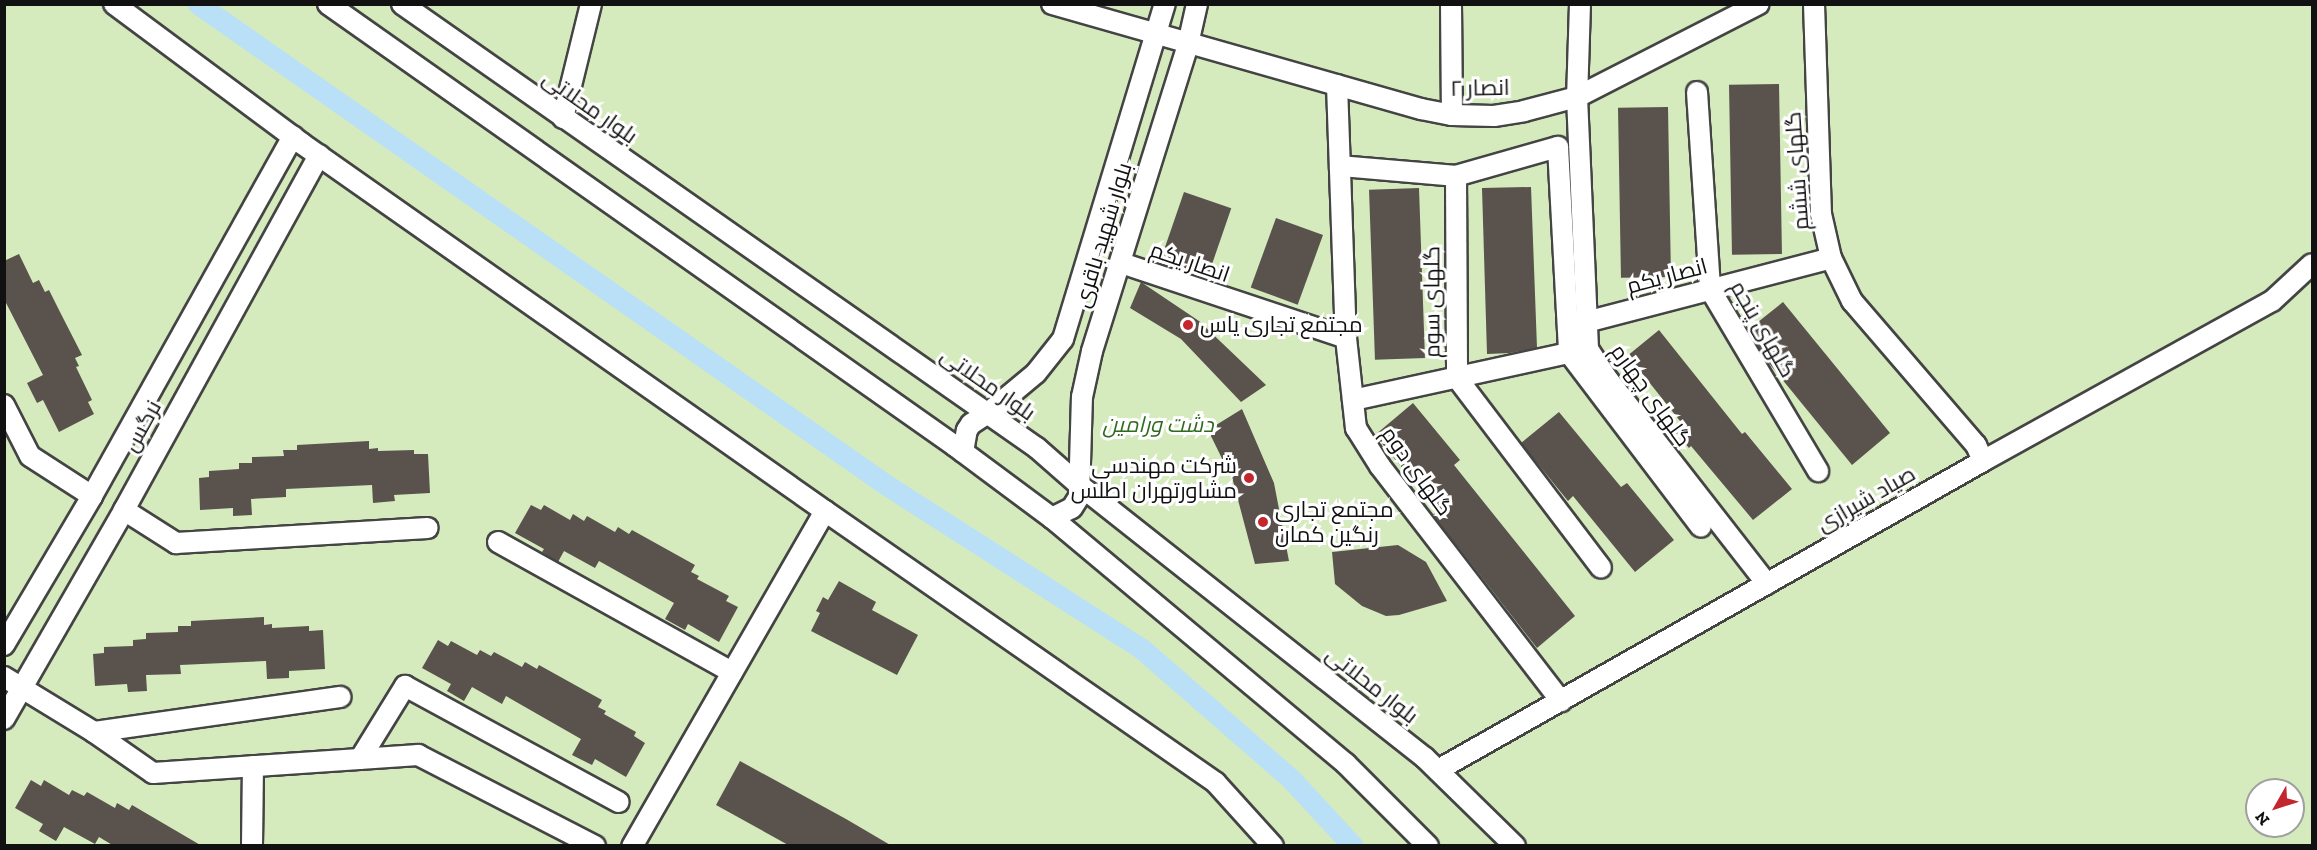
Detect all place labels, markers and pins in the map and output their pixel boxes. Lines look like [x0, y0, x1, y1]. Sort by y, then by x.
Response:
place label: مجتمع تجاری یاس [1200, 312, 1363, 338]
marker: مجتمع تجاری یاس [1181, 318, 1195, 332]
place label: شرکت مهندسی مشاورتهران اطلس [1071, 452, 1237, 504]
marker: شرکت مهندسی مشاورتهران اطلس [1242, 471, 1256, 485]
place label: مجتمع تجاری رنگین کمان [1275, 496, 1394, 548]
marker: مجتمع تجاری رنگین کمان [1256, 515, 1270, 529]

